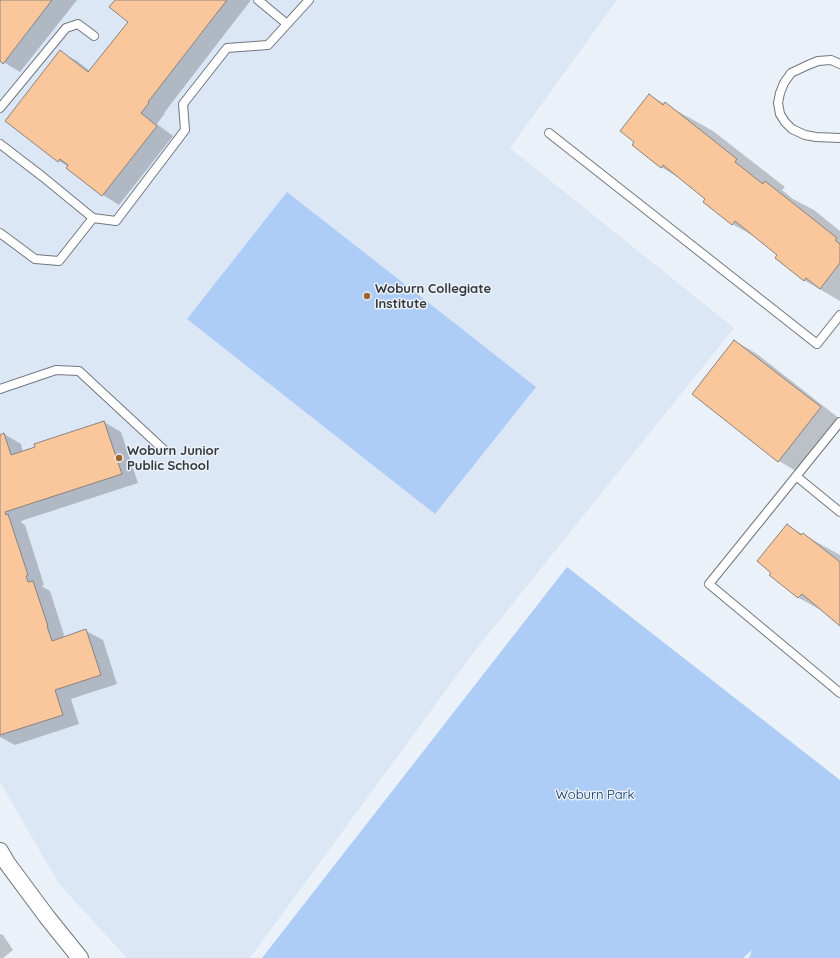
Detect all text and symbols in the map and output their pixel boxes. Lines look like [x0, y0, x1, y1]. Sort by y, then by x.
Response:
place label: Woburn Collegiate Institute [375, 281, 491, 312]
marker: Woburn Collegiate Institute [362, 291, 372, 301]
place label: Woburn Junior Public School [127, 443, 219, 474]
marker: Woburn Junior Public School [114, 453, 124, 463]
park label: Woburn Park [555, 787, 635, 803]

